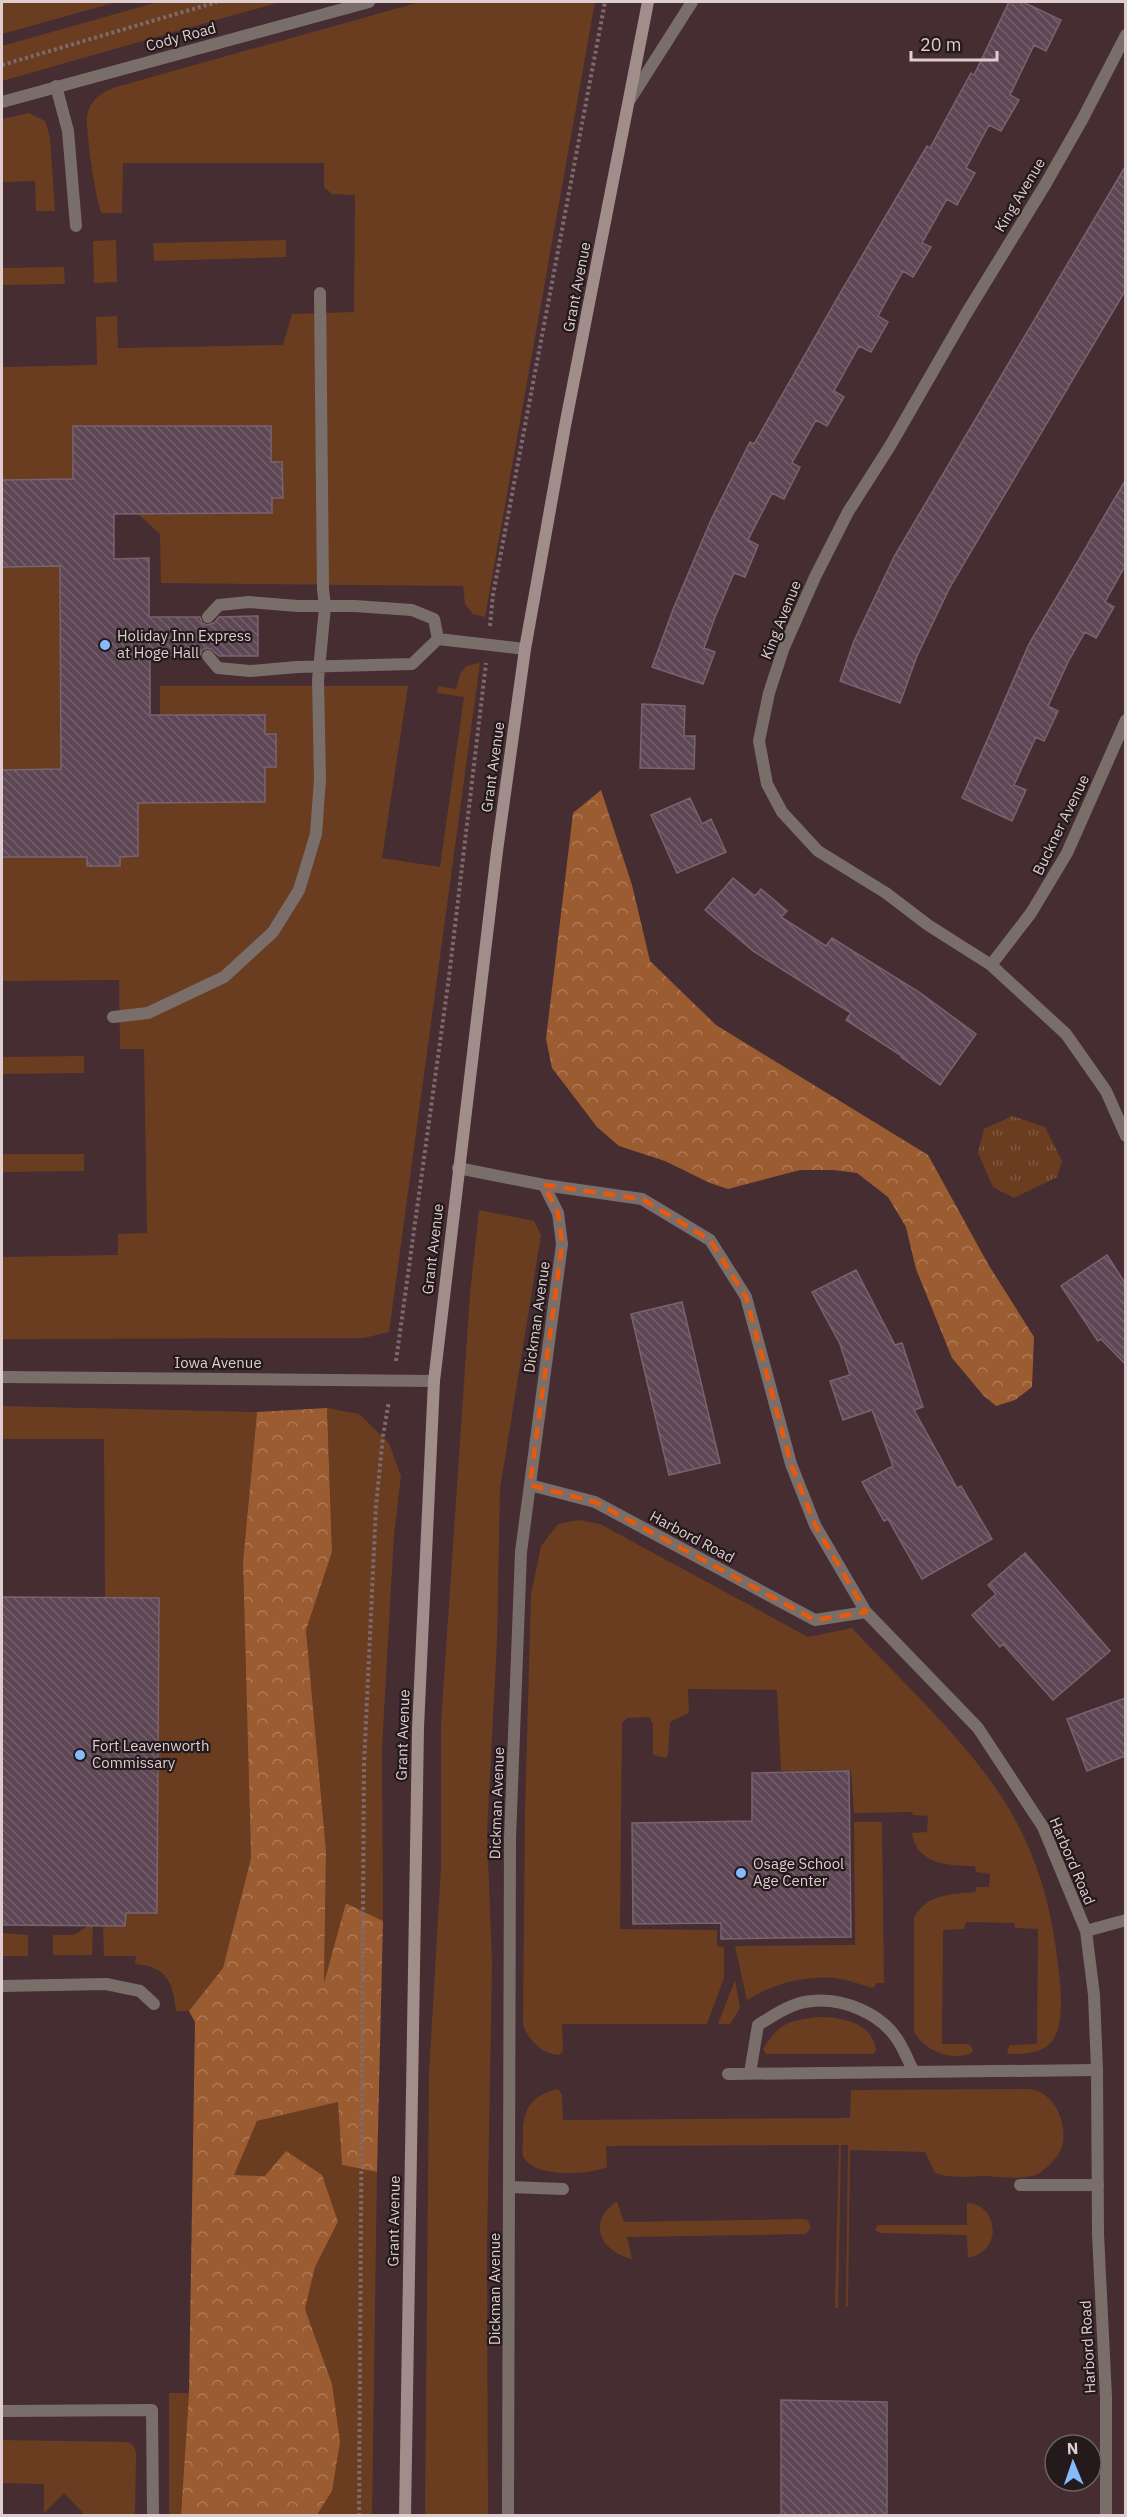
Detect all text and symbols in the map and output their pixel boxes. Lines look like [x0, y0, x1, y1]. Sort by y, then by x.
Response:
street label: Cody Road [144, 18, 218, 55]
scale bar [911, 24, 996, 62]
text: 20 m [920, 33, 962, 56]
street label: King Avenue [990, 154, 1049, 235]
street label: Grant Avenue [558, 240, 595, 334]
street label: King Avenue [756, 578, 805, 662]
place label: Holiday Inn Express at Hoge Hall [117, 626, 251, 662]
marker: Holiday Inn Express at Hoge Hall [98, 638, 112, 652]
street label: Grant Avenue [477, 720, 508, 813]
street label: Buckner Avenue [1028, 771, 1093, 878]
street label: Grant Avenue [418, 1202, 447, 1295]
street label: Dickman Avenue [519, 1260, 554, 1374]
street label: Iowa Avenue [174, 1353, 262, 1372]
street label: Harbord Road [647, 1506, 738, 1567]
street label: Grant Avenue [391, 1689, 414, 1781]
place label: Fort Leavenworth Commissary [92, 1736, 209, 1772]
street label: Dickman Avenue [485, 1746, 508, 1860]
marker: Fort Leavenworth Commissary [73, 1748, 87, 1762]
street label: Harbord Road [1045, 1814, 1099, 1907]
place label: Osage School Age Center [753, 1854, 844, 1890]
marker: Osage School Age Center [734, 1866, 748, 1880]
street label: Grant Avenue [383, 2175, 404, 2267]
street label: Dickman Avenue [485, 2233, 504, 2345]
street label: Harbord Road [1076, 2300, 1099, 2394]
north arrow [1043, 2433, 1103, 2493]
text: N [1066, 2438, 1079, 2458]

